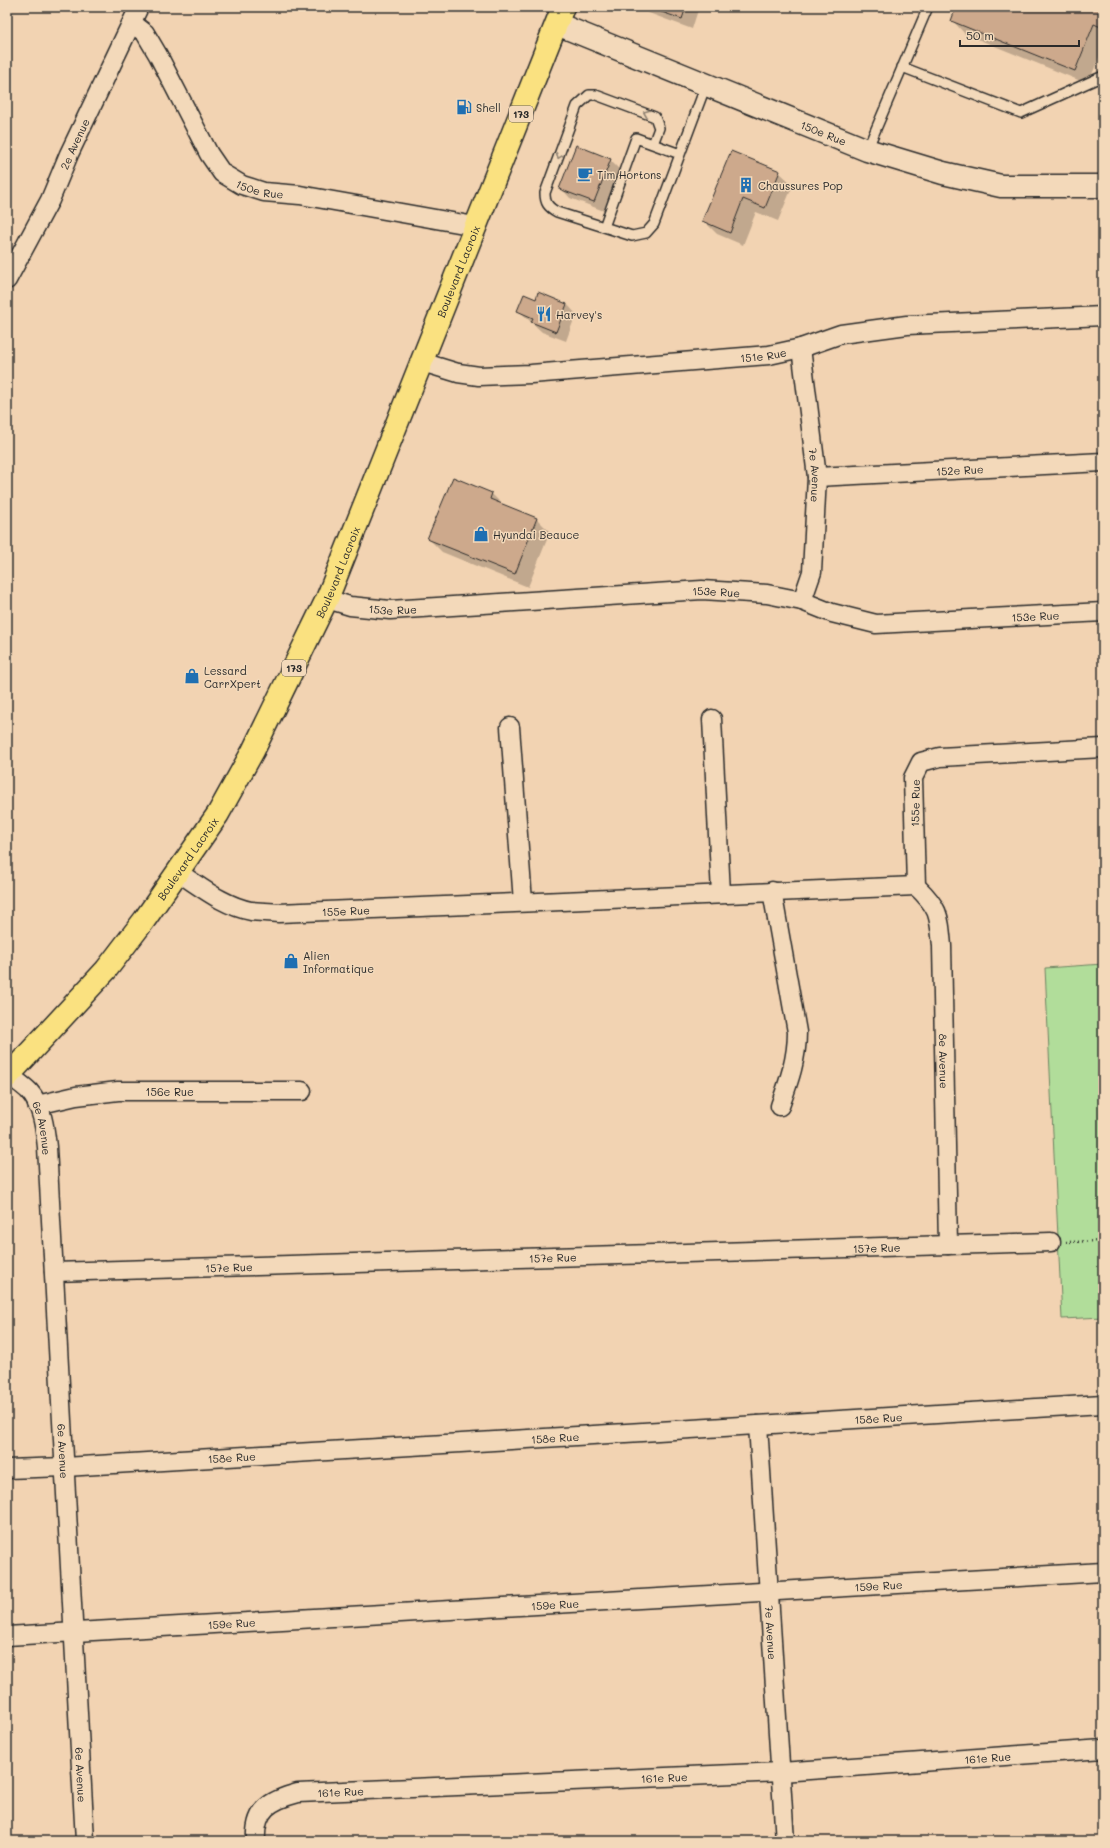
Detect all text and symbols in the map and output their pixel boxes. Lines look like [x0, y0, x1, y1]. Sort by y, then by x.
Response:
scale bar [960, 22, 1079, 48]
text: 50 m [966, 27, 994, 43]
fuel station icon: Shell [455, 98, 473, 116]
place label: Shell [476, 100, 501, 115]
road number: 173 [509, 106, 533, 122]
one-way arrow [642, 110, 649, 118]
street label: 2e Avenue [56, 116, 92, 172]
street label: 150e Rue [799, 116, 849, 149]
one-way arrow [555, 153, 563, 160]
cafe icon: Tim Hortons [576, 165, 594, 183]
place label: Tim Hortons [597, 167, 661, 182]
street label: 150e Rue [233, 176, 284, 201]
building icon: Chaussures Pop [737, 176, 755, 194]
place label: Chaussures Pop [758, 178, 843, 193]
street label: Boulevard Lacroix [433, 222, 483, 319]
restaurant icon: Harvey's [535, 305, 553, 323]
place label: Harvey's [556, 307, 602, 322]
street label: 151e Rue [740, 344, 788, 365]
street label: 7e Avenue [806, 447, 825, 503]
street label: 152e Rue [936, 461, 984, 478]
street label: Boulevard Lacroix [312, 523, 363, 620]
shop icon: Hyundai Beauce [472, 525, 490, 543]
place label: Hyundai Beauce [493, 527, 579, 542]
street label: 153e Rue [692, 582, 741, 600]
street label: 153e Rue [368, 600, 417, 618]
street label: 153e Rue [1011, 607, 1060, 624]
road number: 173 [282, 660, 306, 676]
place label: Lessard CarrXpert [204, 663, 261, 691]
shop icon: Lessard CarrXpert [183, 667, 201, 685]
street label: 155e Rue [907, 779, 923, 827]
street label: Boulevard Lacroix [153, 813, 222, 903]
street label: 155e Rue [322, 902, 370, 919]
place label: Alien Informatique [303, 948, 374, 976]
shop icon: Alien Informatique [282, 952, 300, 970]
street label: 8e Avenue [936, 1033, 952, 1089]
street label: 156e Rue [146, 1084, 194, 1099]
street label: 6e Avenue [30, 1098, 55, 1156]
street label: 157e Rue [853, 1239, 901, 1255]
street label: 157e Rue [529, 1249, 577, 1265]
street label: 157e Rue [205, 1259, 253, 1275]
street label: 158e Rue [854, 1409, 903, 1427]
street label: 6e Avenue [55, 1423, 73, 1479]
street label: 158e Rue [531, 1428, 580, 1446]
street label: 158e Rue [207, 1448, 256, 1466]
street label: 159e Rue [854, 1576, 903, 1594]
street label: 159e Rue [531, 1595, 580, 1613]
street label: 7e Avenue [762, 1605, 781, 1660]
street label: 159e Rue [207, 1614, 256, 1632]
street label: 6e Avenue [72, 1747, 90, 1803]
street label: 161e Rue [964, 1748, 1012, 1766]
street label: 161e Rue [641, 1769, 688, 1786]
street label: 161e Rue [317, 1783, 364, 1800]

